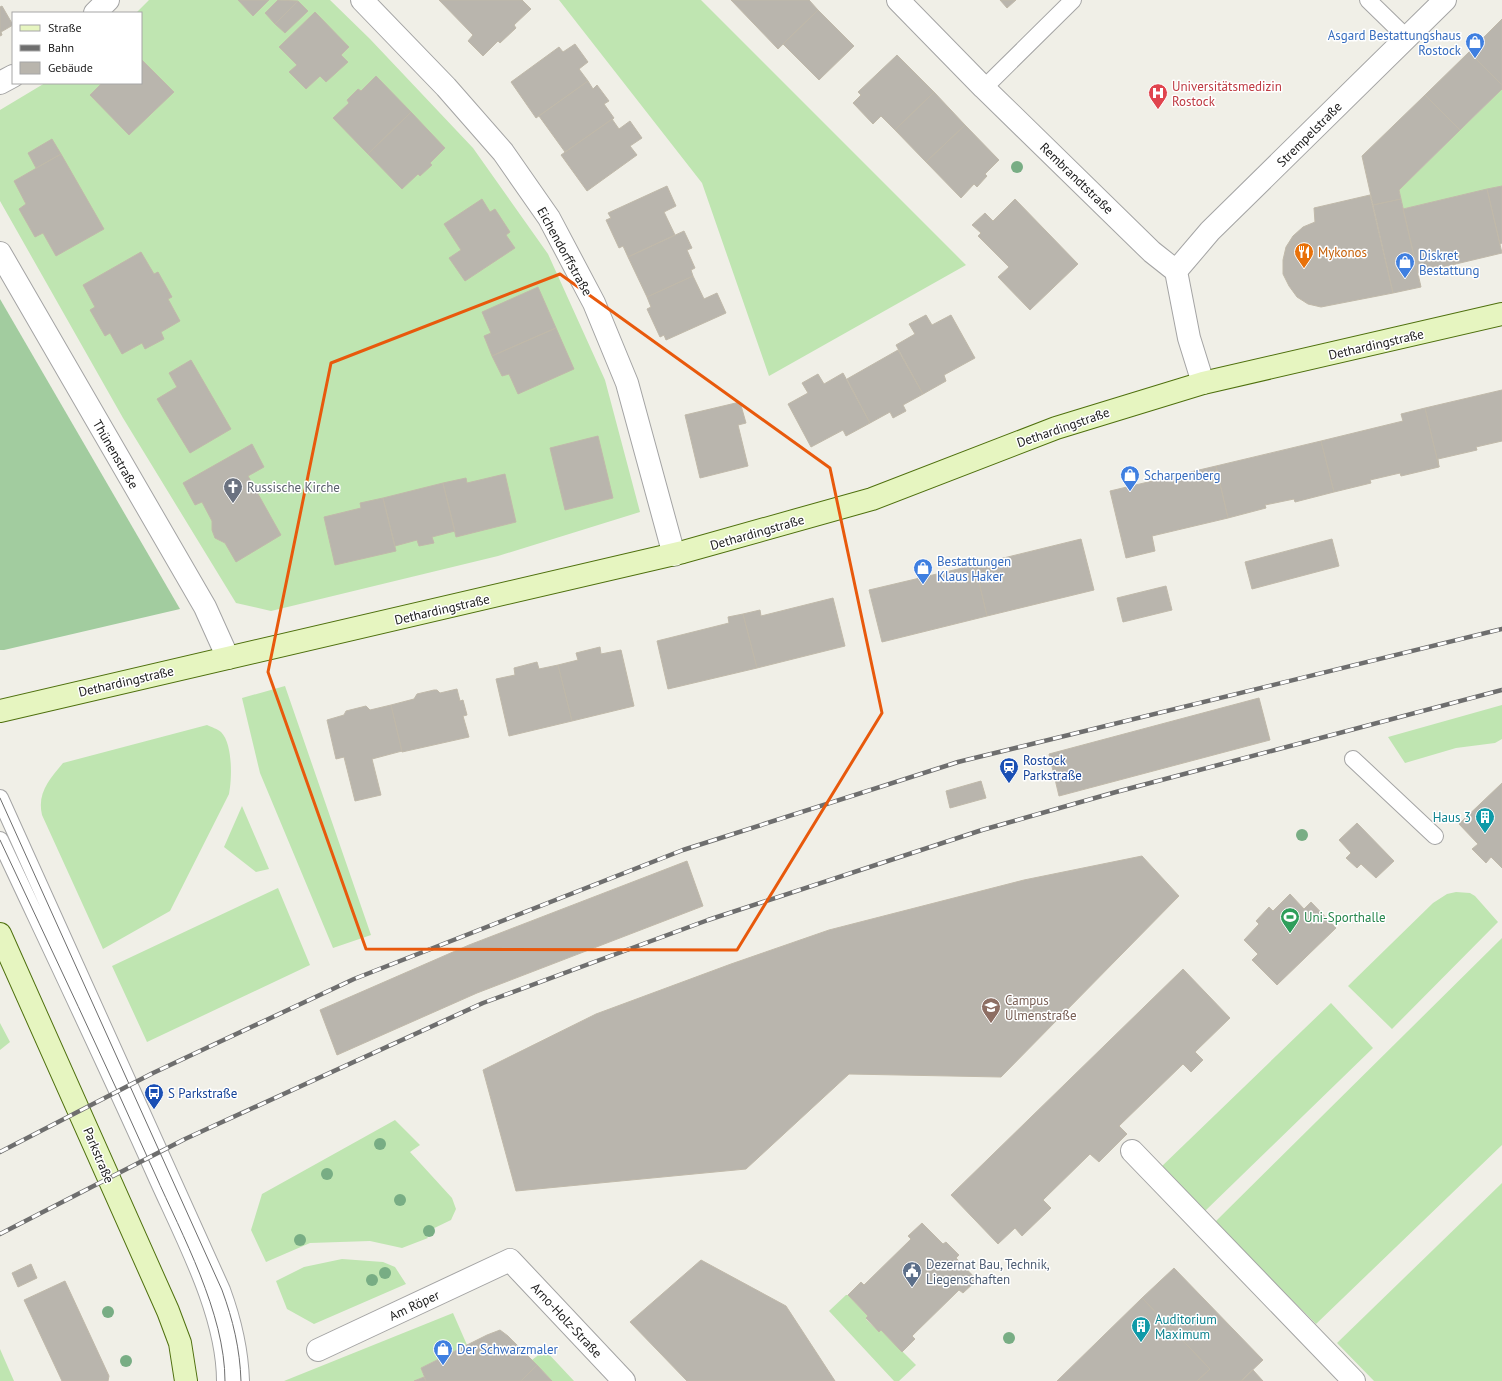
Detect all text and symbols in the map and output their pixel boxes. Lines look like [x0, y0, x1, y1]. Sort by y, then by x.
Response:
legend [12, 12, 142, 84]
text: Straße [48, 20, 82, 35]
place label: Asgard Bestattungshaus Rostock [1328, 27, 1462, 59]
shop icon: Asgard Bestattungshaus Rostock [1464, 31, 1486, 59]
text: Bahn [48, 40, 74, 55]
text: Gebäude [48, 60, 93, 75]
place label: Universitätsmedizin Rostock [1172, 78, 1282, 110]
hospital icon: Universitätsmedizin Rostock [1147, 82, 1169, 110]
street label: Strempelstraße [1273, 98, 1346, 171]
street label: Rembrandtstraße [1036, 139, 1117, 218]
street label: Eichendorffstraße [533, 204, 596, 299]
restaurant icon: Mykonos [1293, 241, 1315, 269]
place label: Mykonos [1318, 244, 1367, 261]
place label: Diskret Bestattung [1419, 247, 1479, 279]
shop icon: Diskret Bestattung [1394, 251, 1416, 279]
street label: Dethardingstraße [1327, 325, 1425, 364]
street label: Dethardingstraße [1014, 404, 1112, 451]
street label: Thünenstraße [89, 417, 142, 492]
shop icon: Scharpenberg [1119, 464, 1141, 492]
place label: Scharpenberg [1144, 467, 1221, 484]
church icon: Russische Kirche [222, 476, 244, 504]
place label: Russische Kirche [247, 479, 340, 496]
street label: Dethardingstraße [708, 511, 806, 554]
place label: Bestattungen Klaus Haker [937, 553, 1011, 585]
shop icon: Bestattungen Klaus Haker [912, 557, 934, 585]
street label: Dethardingstraße [393, 590, 491, 629]
street label: Dethardingstraße [77, 662, 175, 701]
place label: Rostock Parkstraße [1023, 752, 1082, 784]
station icon: Rostock Parkstraße [998, 756, 1020, 784]
building icon: Haus 3 [1474, 806, 1496, 834]
place label: Haus 3 [1433, 809, 1471, 826]
sports icon: Uni-Sporthalle [1279, 906, 1301, 934]
place label: Uni-Sporthalle [1304, 909, 1386, 926]
place label: Campus Ulmenstraße [1005, 992, 1077, 1024]
school or university icon: Campus Ulmenstraße [980, 996, 1002, 1024]
bus stop icon: S Parkstraße [143, 1082, 165, 1110]
place label: S Parkstraße [168, 1085, 237, 1102]
street label: Parkstraße [79, 1125, 118, 1186]
place label: Dezernat Bau, Technik, Liegenschaften [926, 1256, 1050, 1288]
public building icon: Dezernat Bau, Technik, Liegenschaften [901, 1260, 923, 1288]
street label: Arno-Holz-Straße [527, 1279, 606, 1362]
street label: Am Röper [386, 1286, 443, 1325]
place label: Auditorium Maximum [1155, 1311, 1217, 1343]
building icon: Auditorium Maximum [1130, 1315, 1152, 1343]
shop icon: Der Schwarzmaler [432, 1338, 454, 1366]
place label: Der Schwarzmaler [457, 1341, 559, 1358]

